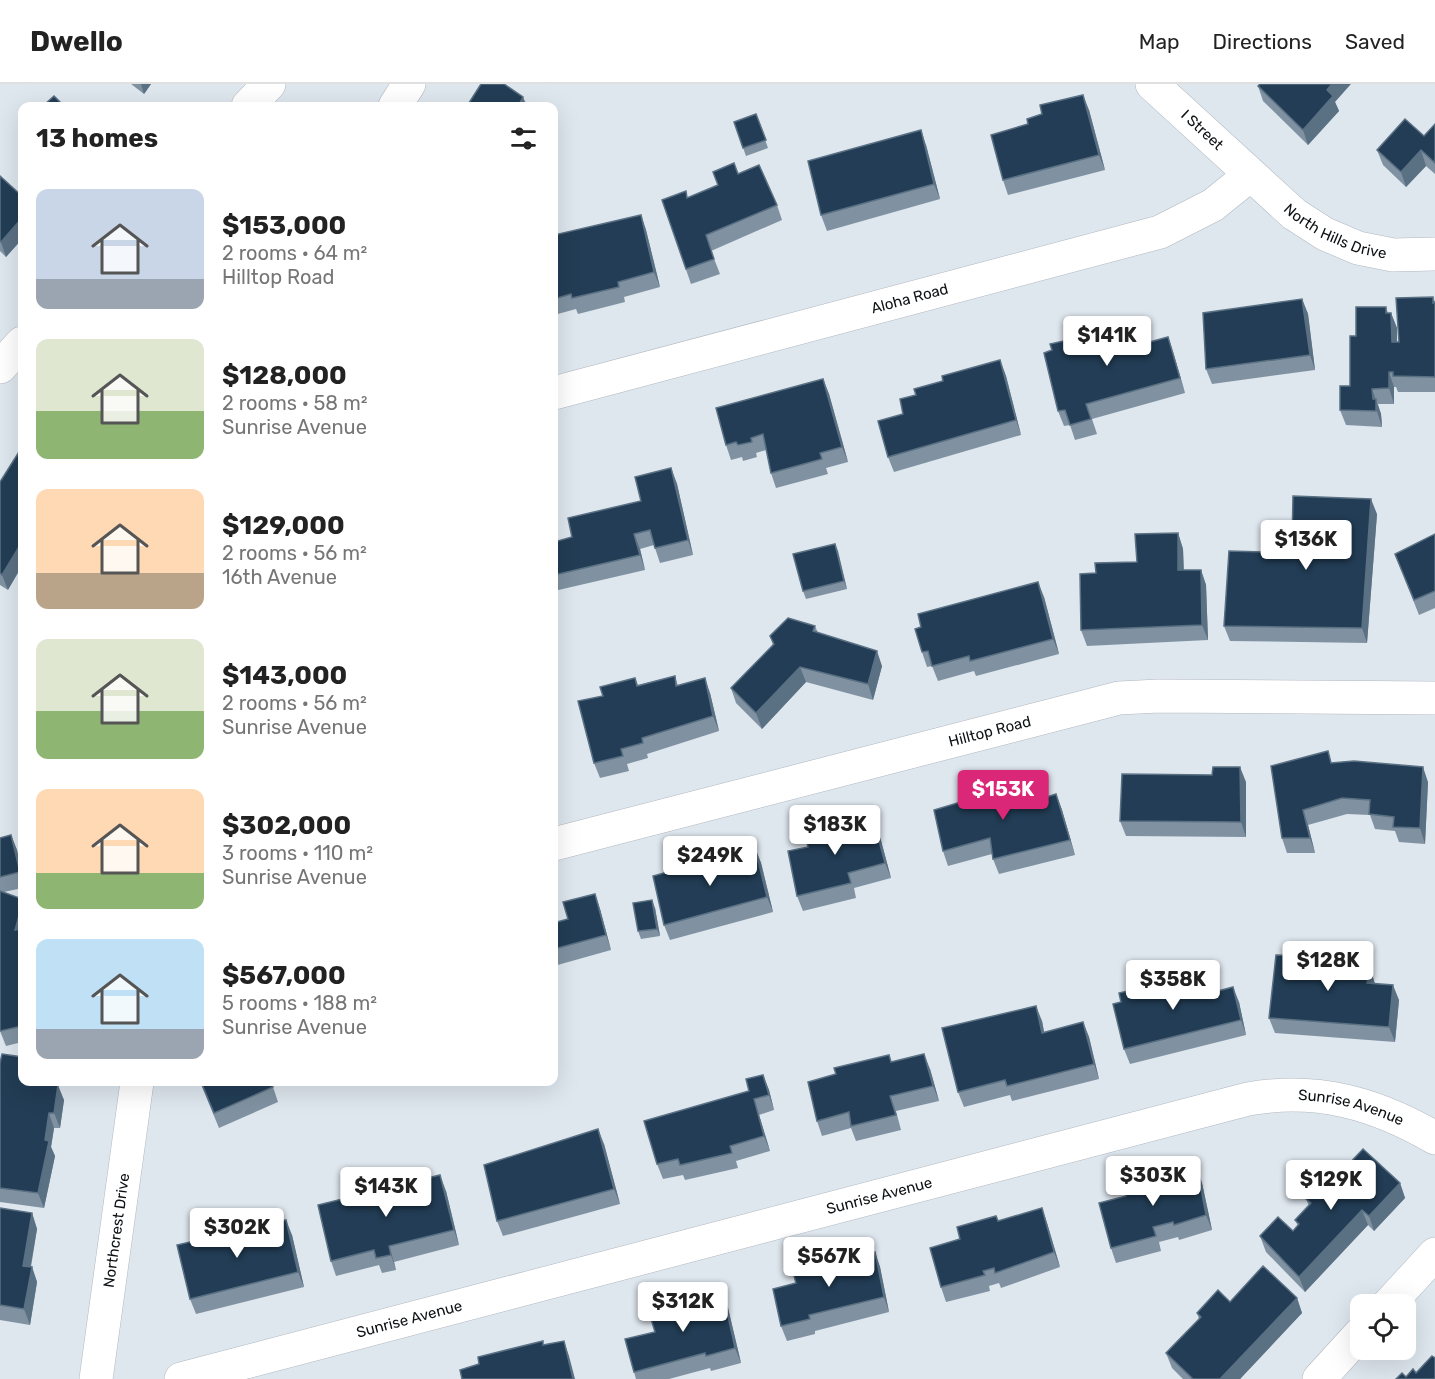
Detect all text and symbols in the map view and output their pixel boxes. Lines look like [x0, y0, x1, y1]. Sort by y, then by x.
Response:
text: Dwello [30, 25, 123, 58]
text: Map [1139, 29, 1180, 54]
text: Directions [1213, 29, 1312, 54]
text: Saved [1345, 29, 1405, 54]
street label: I Street [1177, 106, 1227, 154]
icon: filters [507, 122, 540, 155]
text: 13 homes [36, 123, 158, 154]
street label: North Hills Drive [1280, 200, 1388, 263]
text: $153,000 [222, 210, 346, 241]
icon: home [84, 213, 156, 285]
text: 2 rooms · 64 m² [222, 241, 367, 265]
text: Hilltop Road [222, 265, 334, 289]
street label: Aloha Road [869, 280, 950, 317]
pin: $141K [1065, 316, 1149, 367]
text: $141K [1077, 323, 1137, 347]
text: $128,000 [222, 360, 347, 391]
icon: home [84, 363, 156, 435]
text: 2 rooms · 58 m² [222, 391, 368, 415]
text: Sunrise Avenue [222, 415, 367, 439]
text: $129,000 [222, 510, 345, 541]
icon: home [84, 513, 156, 585]
pin: $136K [1264, 520, 1348, 571]
text: $136K [1275, 527, 1337, 551]
text: 2 rooms · 56 m² [222, 541, 367, 565]
text: 16th Avenue [222, 565, 337, 589]
text: $143,000 [222, 660, 347, 691]
icon: home [84, 663, 156, 735]
text: 2 rooms · 56 m² [222, 691, 367, 715]
street label: Hilltop Road [947, 712, 1033, 751]
text: Sunrise Avenue [222, 715, 367, 739]
pin: $153K [961, 770, 1045, 821]
text: $153K [972, 777, 1034, 801]
pin: $183K [793, 805, 877, 856]
text: $302,000 [222, 810, 351, 841]
text: $183K [803, 812, 867, 836]
icon: home [84, 813, 156, 885]
pin: $249K [668, 836, 752, 887]
text: 3 rooms · 110 m² [222, 841, 373, 865]
text: $249K [677, 843, 743, 867]
text: Sunrise Avenue [222, 865, 367, 889]
pin: $128K [1286, 941, 1370, 992]
text: $128K [1296, 948, 1360, 972]
text: $567,000 [222, 960, 346, 991]
pin: $358K [1131, 960, 1215, 1011]
icon: home [84, 963, 156, 1035]
text: $358K [1140, 967, 1206, 991]
text: 5 rooms · 188 m² [222, 991, 377, 1015]
text: Sunrise Avenue [222, 1015, 367, 1039]
street label: Sunrise Avenue [1298, 1086, 1407, 1129]
pin: $303K [1111, 1156, 1195, 1207]
pin: $129K [1289, 1160, 1373, 1211]
text: $303K [1120, 1163, 1186, 1187]
pin: $143K [344, 1167, 428, 1218]
text: $129K [1300, 1167, 1362, 1191]
street label: Northcrest Drive [100, 1172, 133, 1289]
street label: Sunrise Avenue [824, 1173, 934, 1218]
text: $143K [354, 1174, 418, 1198]
pin: $302K [195, 1208, 279, 1259]
text: $302K [204, 1215, 270, 1239]
pin: $567K [787, 1237, 871, 1288]
text: $567K [797, 1244, 861, 1268]
pin: $312K [641, 1282, 725, 1333]
text: $312K [652, 1289, 714, 1313]
map controls [1350, 1294, 1416, 1360]
button: locate [1350, 1294, 1416, 1360]
street label: Sunrise Avenue [354, 1297, 464, 1342]

